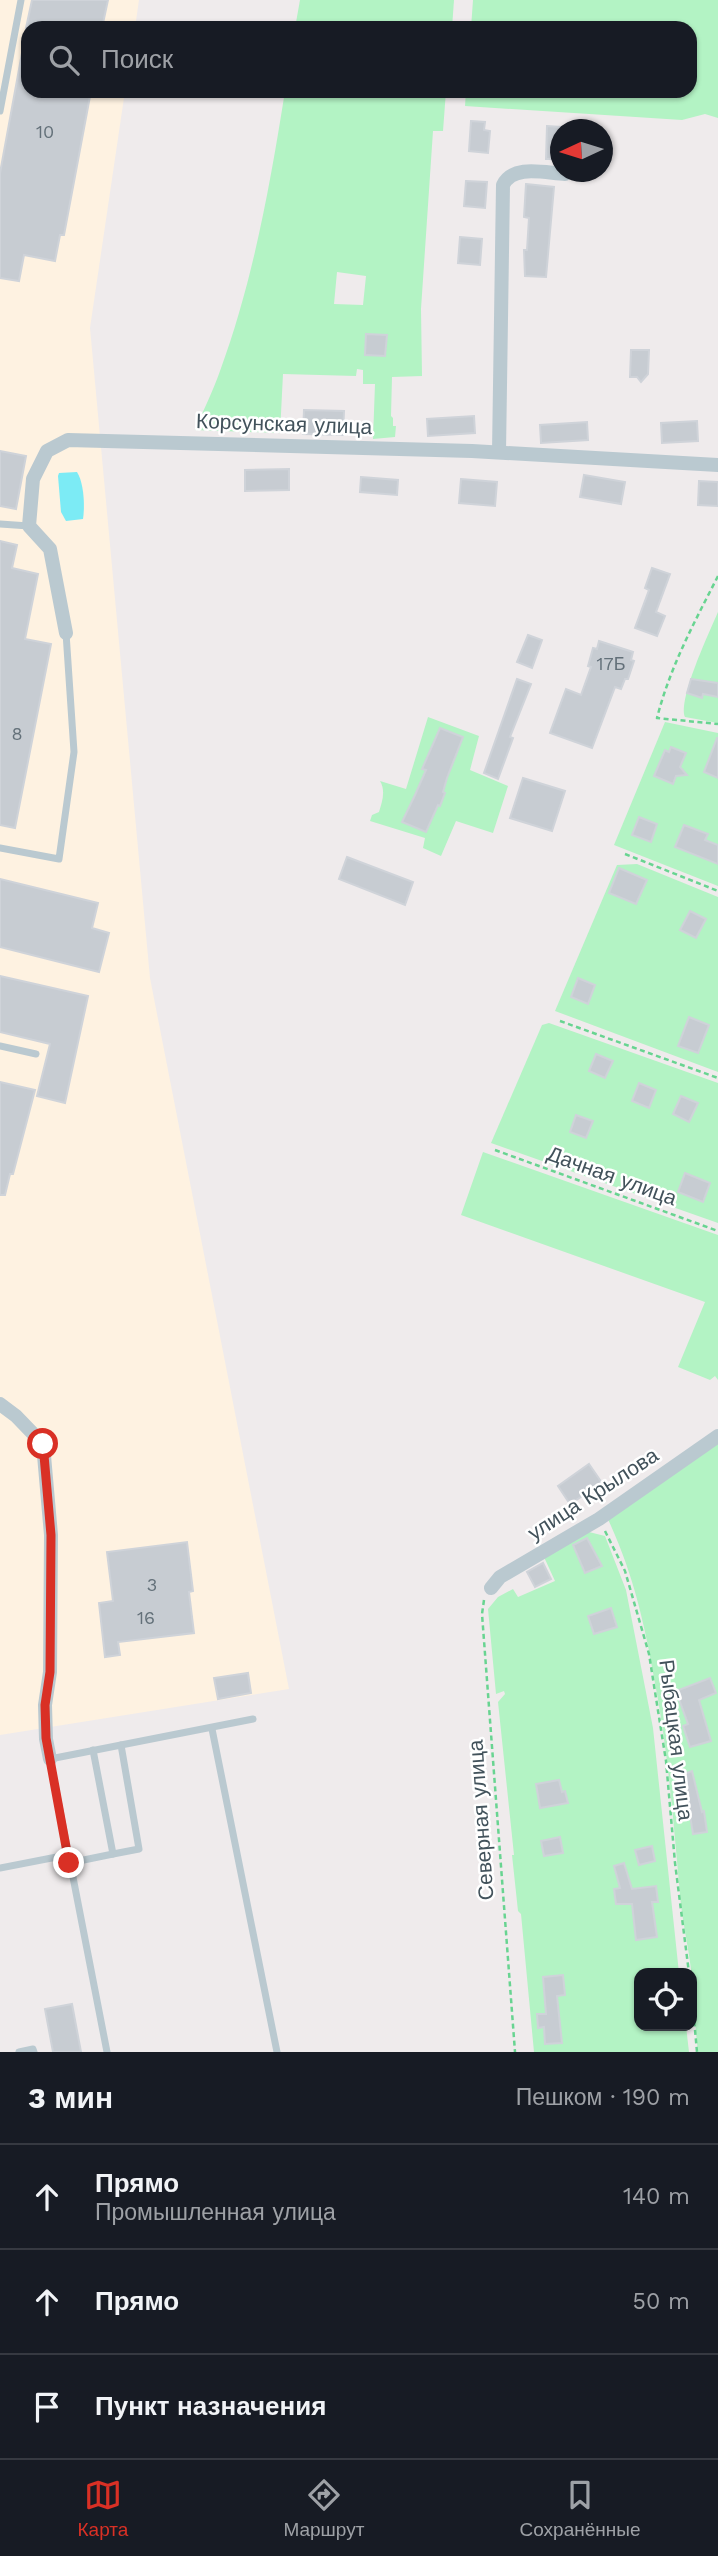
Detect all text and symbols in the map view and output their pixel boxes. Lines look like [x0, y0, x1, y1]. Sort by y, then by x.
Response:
search box [21, 21, 697, 98]
icon: search [45, 41, 83, 79]
text: Поиск [101, 44, 173, 74]
north arrow [550, 119, 613, 182]
house number: 10 [36, 121, 54, 142]
street label: Корсунская улица [195, 408, 373, 439]
house number: 17Б [597, 653, 625, 674]
house number: 8 [11, 723, 23, 744]
street label: Дачная улица [544, 1141, 681, 1211]
route start [27, 1428, 58, 1459]
street label: улица Крылова [523, 1442, 663, 1545]
house number: 3 [147, 1574, 157, 1595]
house number: 16 [137, 1607, 155, 1628]
street label: Рыбацкая улица [654, 1658, 699, 1822]
street label: Северная улица [462, 1739, 499, 1901]
route end [53, 1847, 84, 1878]
map controls [634, 1968, 697, 2031]
button: locate [634, 1968, 697, 2031]
text: 3 мин [28, 2080, 113, 2115]
text: Пешком · 190 m [516, 2084, 690, 2111]
text: Прямо [95, 2168, 179, 2198]
icon: ahead [28, 2178, 66, 2216]
text: 140 m [623, 2183, 690, 2210]
text: Промышленная улица [95, 2199, 336, 2226]
icon: ahead [28, 2283, 66, 2321]
text: Прямо [95, 2286, 179, 2316]
text: 50 m [633, 2288, 690, 2315]
icon: arrive [28, 2388, 66, 2426]
text: Пункт назначения [95, 2391, 326, 2421]
tab: Карта [78, 2476, 128, 2541]
tab: Маршрут [283, 2476, 364, 2541]
tab: Сохранённые [519, 2476, 640, 2541]

